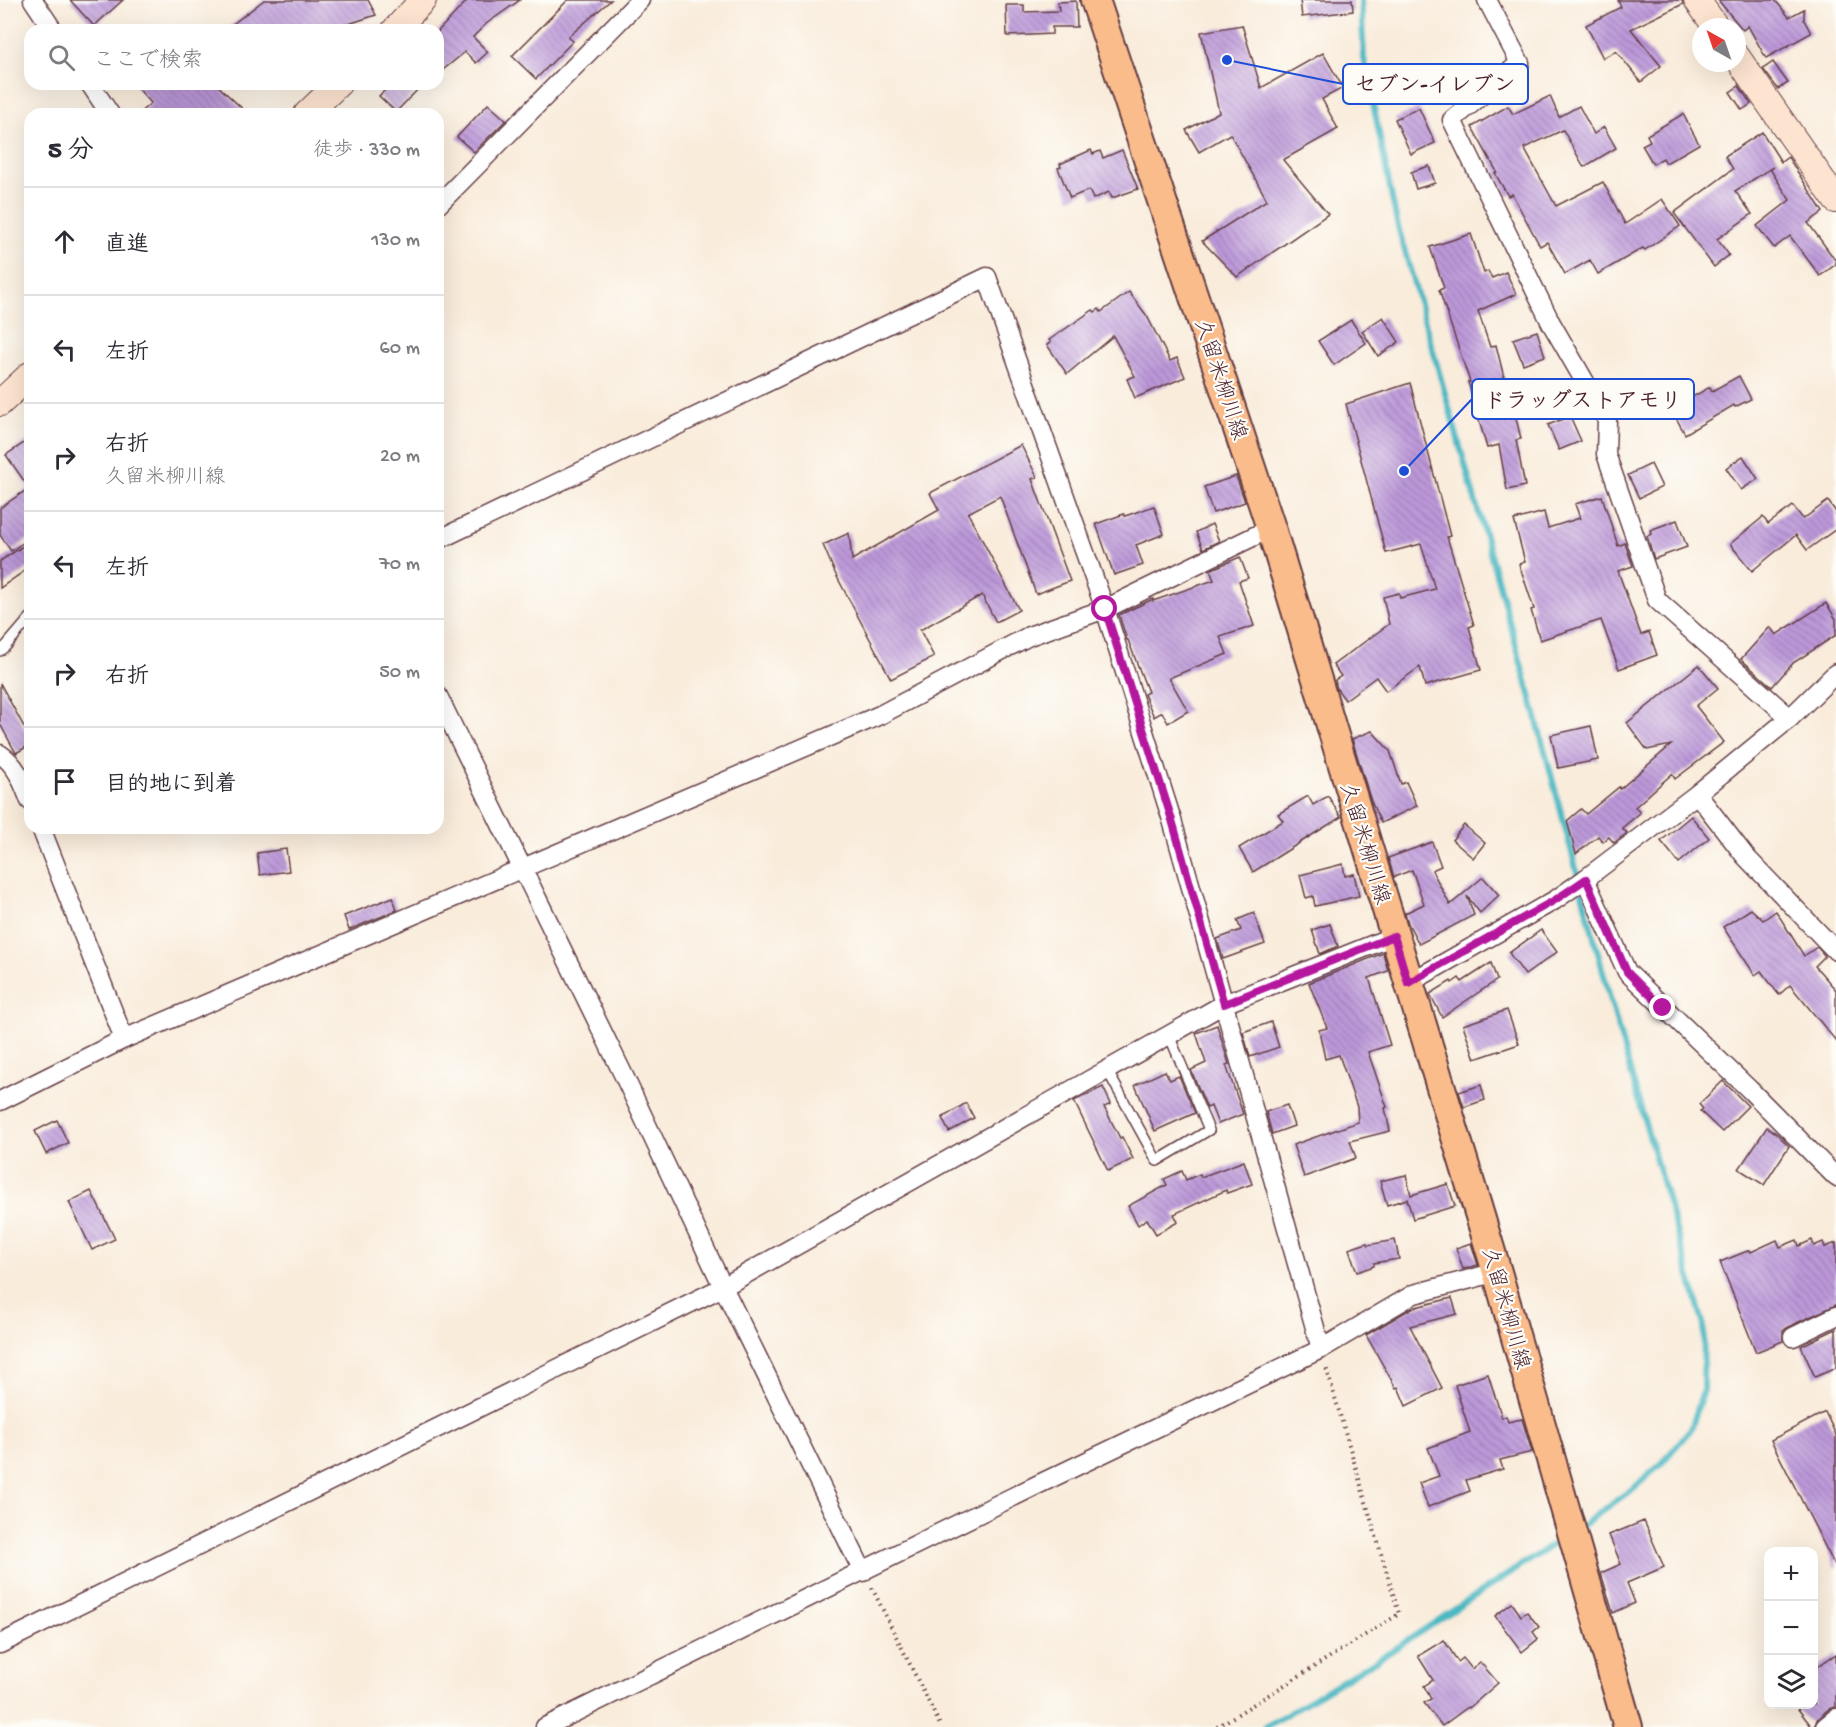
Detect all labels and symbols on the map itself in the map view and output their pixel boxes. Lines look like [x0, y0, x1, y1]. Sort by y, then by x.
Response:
north arrow [1692, 18, 1746, 72]
callout: セブン-イレブン [1343, 64, 1528, 104]
text: セブン-イレブン [1355, 73, 1515, 100]
street label: 久留米柳川線 [1187, 316, 1251, 444]
callout: ドラッグストアモリ [1472, 379, 1694, 419]
text: ドラッグストアモリ [1484, 389, 1682, 416]
route start [1091, 595, 1117, 621]
street label: 久留米柳川線 [1332, 780, 1394, 908]
route end [1649, 994, 1675, 1020]
street label: 久留米柳川線 [1474, 1245, 1534, 1373]

